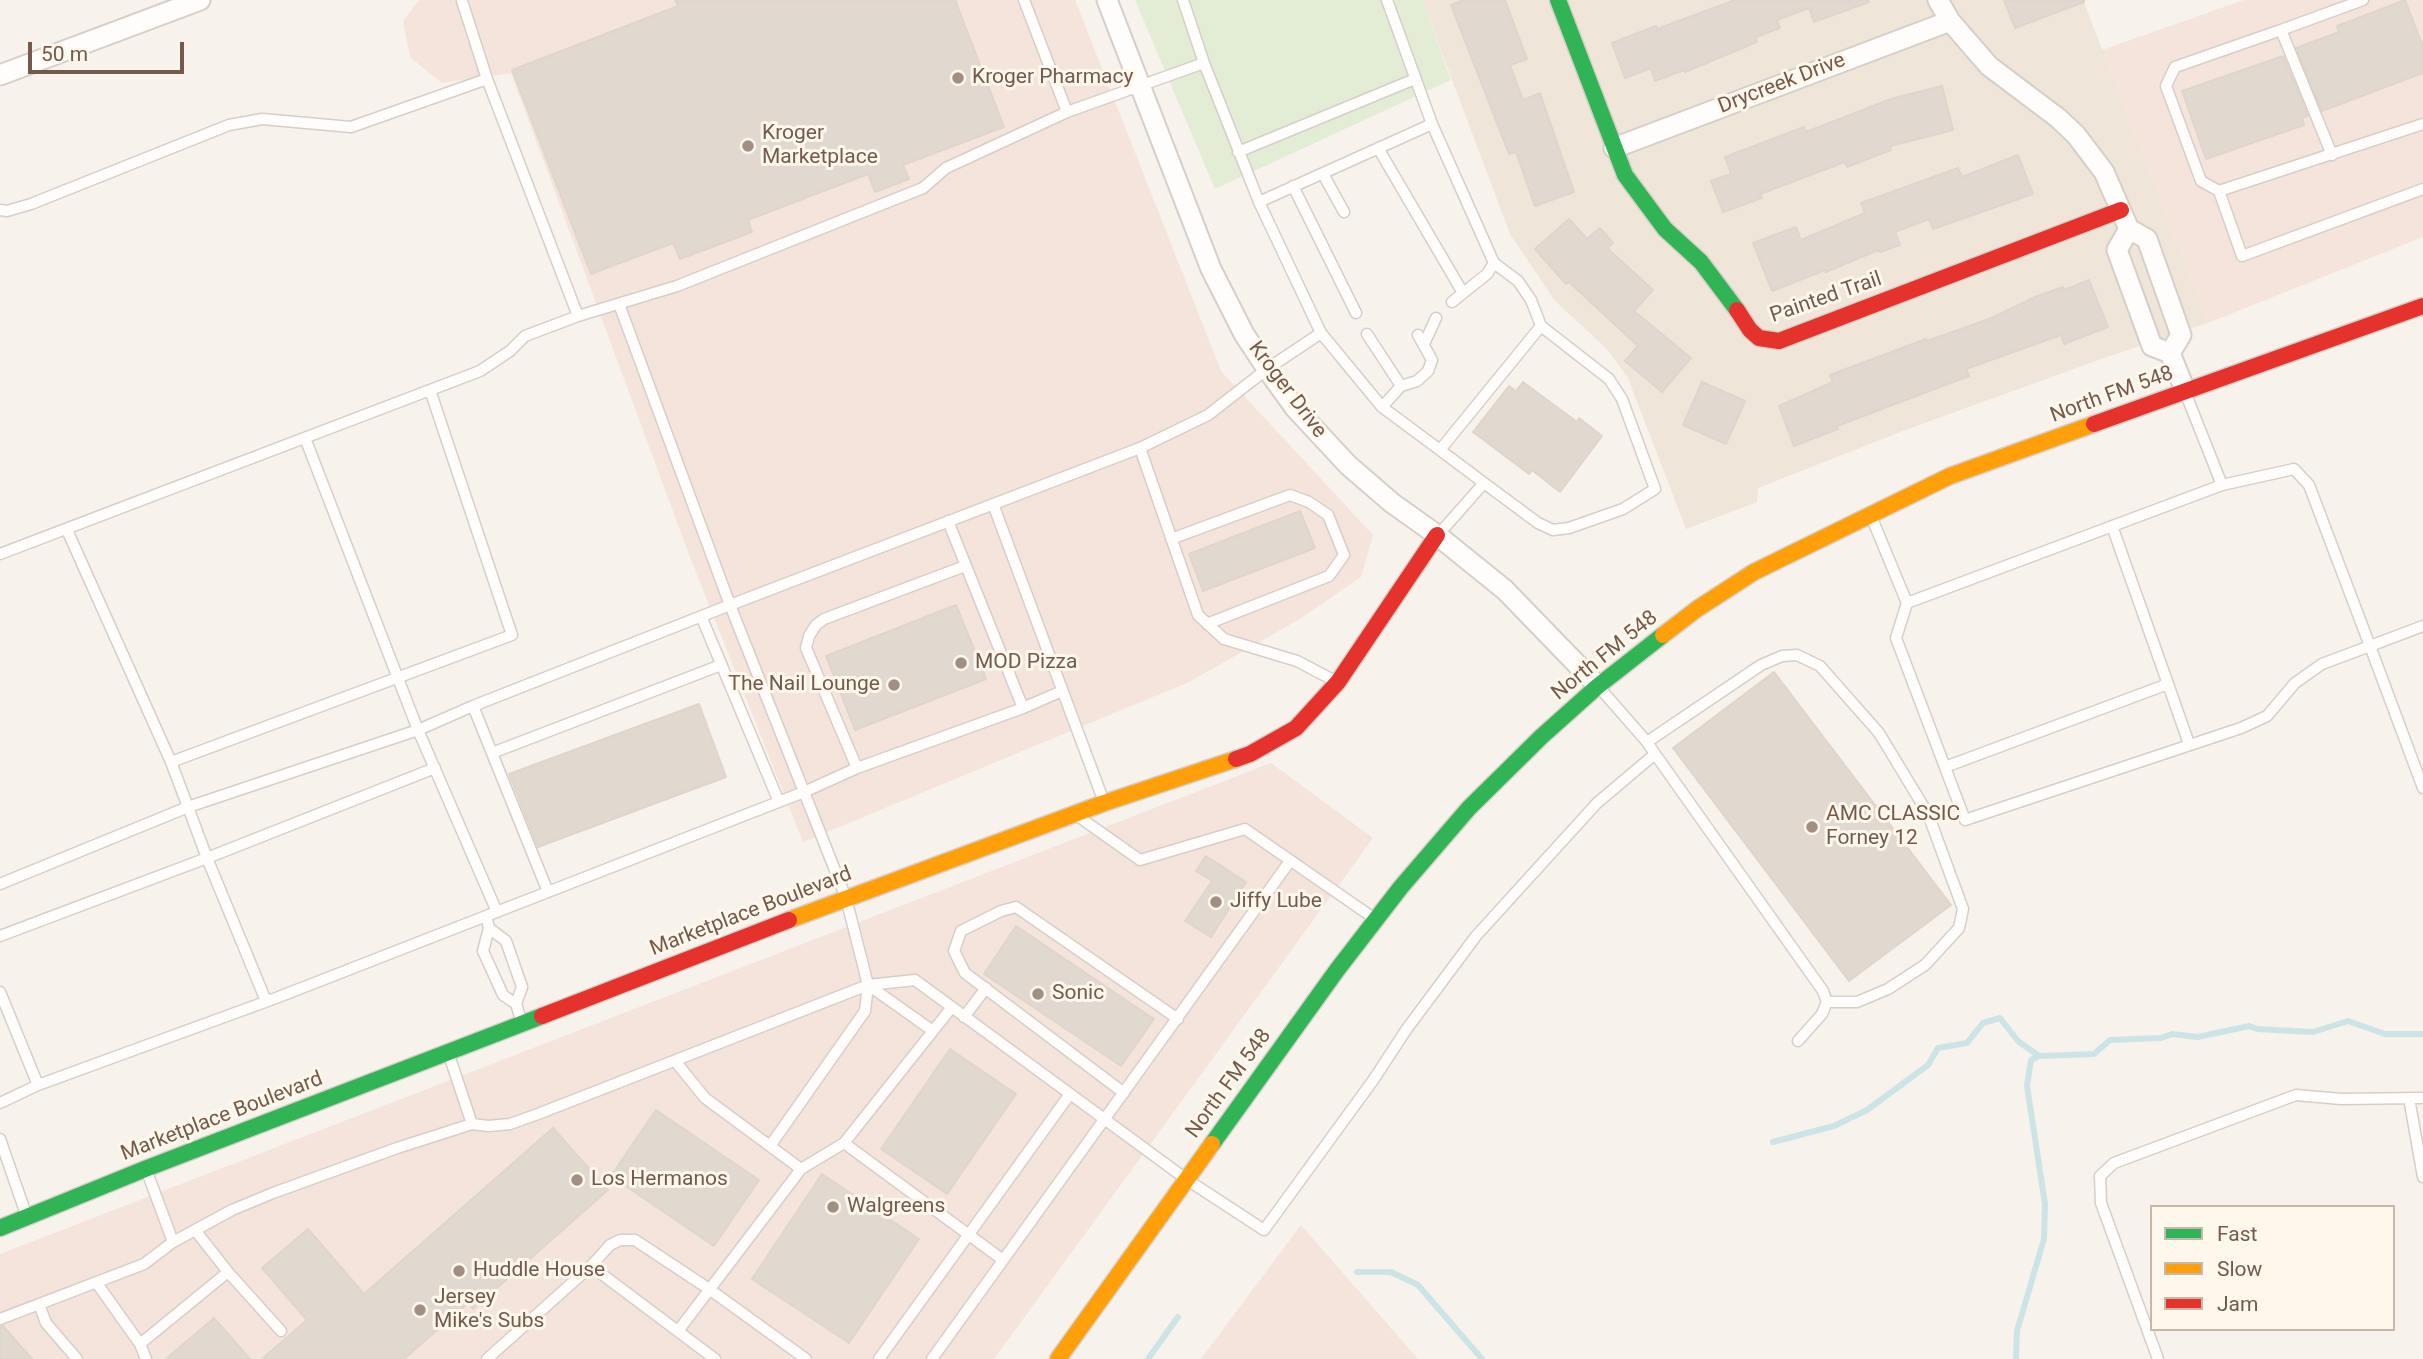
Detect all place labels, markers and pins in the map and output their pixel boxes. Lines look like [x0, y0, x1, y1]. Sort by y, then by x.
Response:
place label: Kroger Pharmacy [972, 65, 1133, 91]
marker: Kroger Pharmacy [950, 70, 966, 86]
place label: Kroger Marketplace [762, 121, 878, 171]
marker: Kroger Marketplace [740, 138, 756, 154]
place label: MOD Pizza [975, 650, 1077, 676]
marker: MOD Pizza [953, 655, 969, 671]
place label: The Nail Lounge [728, 672, 880, 698]
marker: The Nail Lounge [886, 677, 902, 693]
place label: AMC CLASSIC Forney 12 [1826, 802, 1960, 852]
marker: AMC CLASSIC Forney 12 [1804, 819, 1820, 835]
place label: Jiffy Lube [1230, 889, 1322, 915]
marker: Jiffy Lube [1208, 894, 1224, 910]
place label: Sonic [1052, 981, 1104, 1007]
marker: Sonic [1030, 986, 1046, 1002]
place label: Los Hermanos [591, 1167, 728, 1193]
marker: Los Hermanos [569, 1172, 585, 1188]
place label: Walgreens [847, 1194, 945, 1220]
marker: Walgreens [825, 1199, 841, 1215]
place label: Huddle House [473, 1258, 605, 1284]
marker: Huddle House [451, 1263, 467, 1279]
place label: Jersey Mike's Subs [434, 1285, 544, 1335]
marker: Jersey Mike's Subs [412, 1302, 428, 1318]

